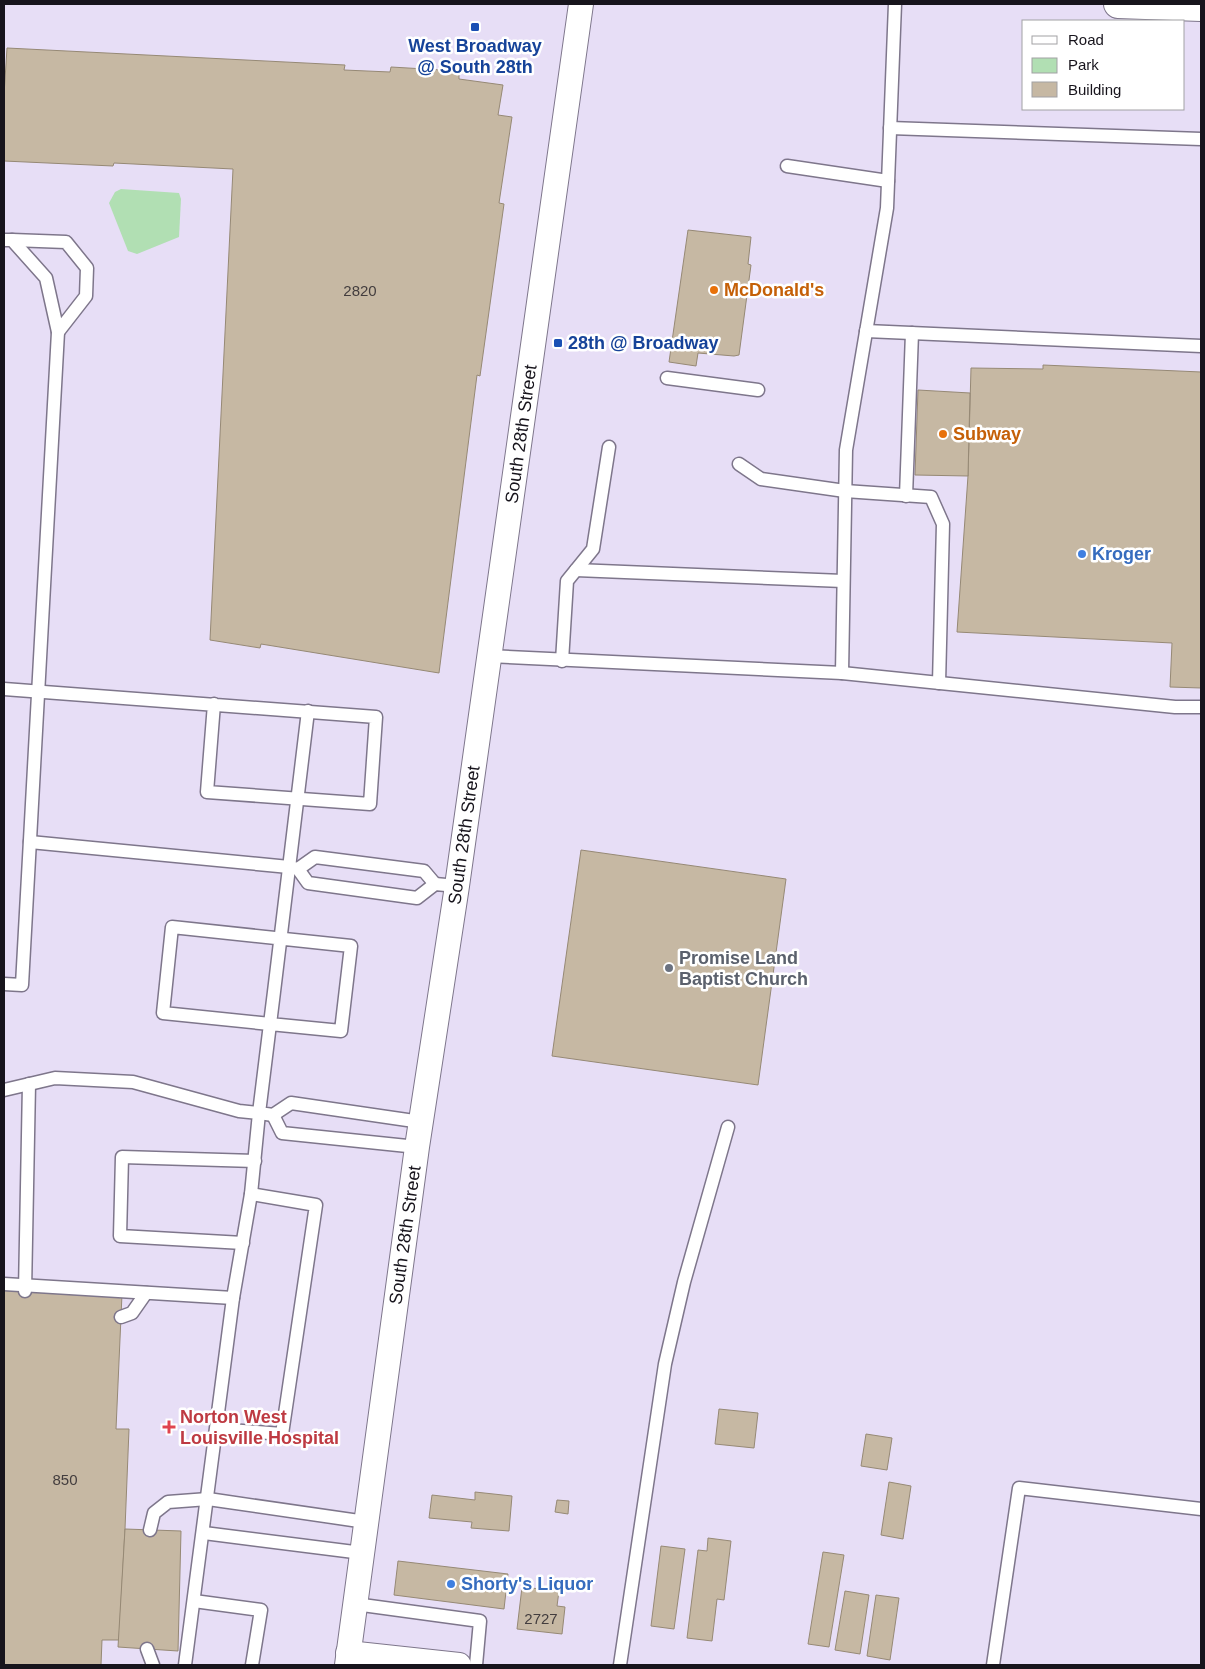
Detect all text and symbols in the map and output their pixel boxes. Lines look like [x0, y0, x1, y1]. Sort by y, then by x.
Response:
legend [1022, 20, 1185, 110]
marker: West Broadway @ South 28th [469, 21, 481, 33]
text: Road [1068, 31, 1104, 48]
place label: West Broadway @ South 28th [408, 36, 542, 77]
text: Park [1068, 56, 1099, 73]
text: Building [1068, 81, 1121, 98]
place label: McDonald's [724, 280, 824, 300]
house number: 2820 [343, 282, 377, 299]
marker: McDonald's [708, 284, 720, 296]
place label: 28th @ Broadway [568, 333, 719, 353]
marker: 28th @ Broadway [552, 337, 564, 349]
street label: South 28th Street [501, 363, 541, 505]
place label: Subway [953, 424, 1021, 444]
marker: Subway [937, 428, 949, 440]
place label: Kroger [1092, 544, 1151, 564]
marker: Kroger [1076, 548, 1088, 560]
street label: South 28th Street [444, 764, 484, 906]
place label: Promise Land Baptist Church [679, 948, 808, 989]
marker: Promise Land Baptist Church [663, 962, 675, 974]
street label: South 28th Street [385, 1164, 425, 1306]
place label: Norton West Louisville Hospital [180, 1407, 339, 1448]
marker: Norton West Louisville Hospital [162, 1420, 176, 1434]
house number: 850 [52, 1471, 78, 1488]
place label: Shorty's Liquor [461, 1574, 593, 1594]
marker: Shorty's Liquor [445, 1578, 457, 1590]
house number: 2727 [524, 1610, 558, 1627]

